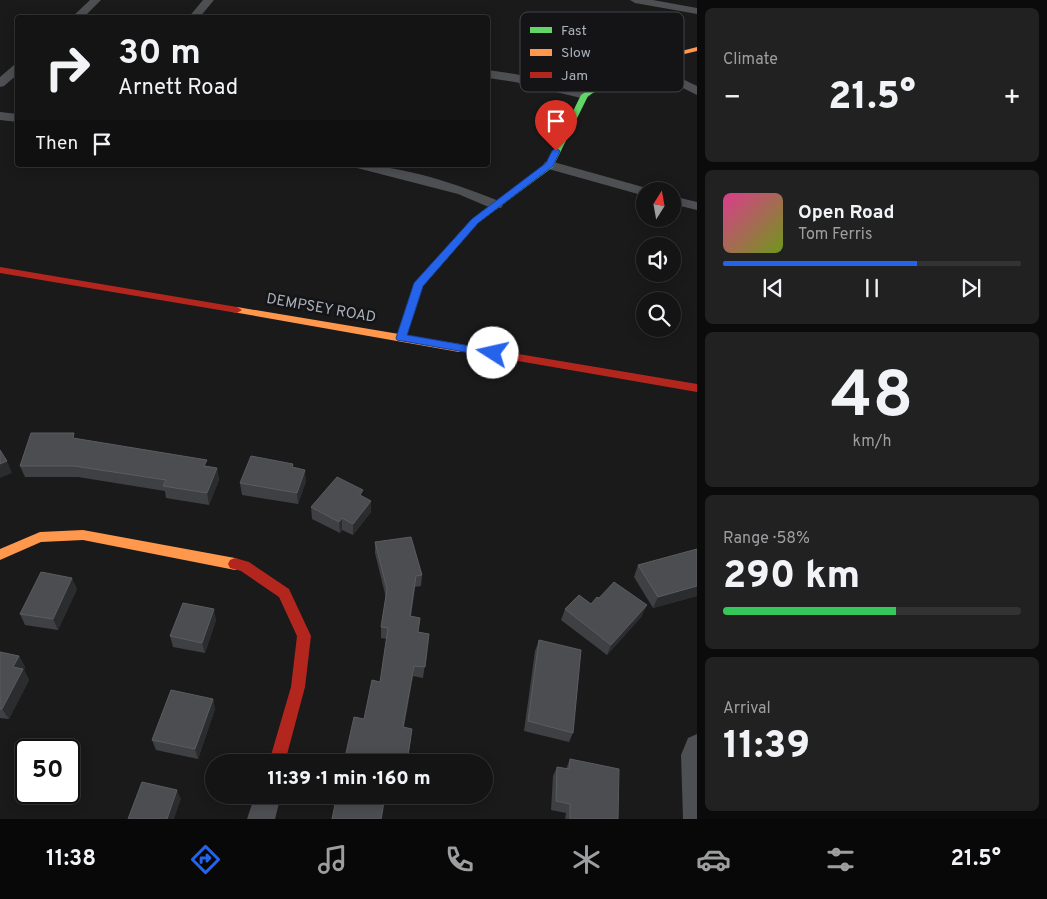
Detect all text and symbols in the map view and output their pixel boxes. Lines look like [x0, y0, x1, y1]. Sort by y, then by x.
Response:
legend [520, 12, 684, 92]
text: Fast [561, 23, 587, 40]
text: 30 m [118, 32, 201, 76]
icon: right [35, 35, 100, 100]
text: Slow [561, 45, 591, 62]
text: Climate [723, 50, 778, 70]
text: Jam [561, 68, 588, 85]
text: 21.5° [828, 74, 916, 123]
text: Arnett Road [118, 75, 238, 102]
text: − [723, 81, 741, 117]
text: + [1003, 81, 1021, 117]
pin [535, 100, 577, 151]
icon: arrive [542, 107, 570, 135]
icon: arrive [88, 130, 116, 158]
text: Then [35, 132, 78, 156]
north arrow [636, 182, 681, 228]
map controls [636, 182, 681, 337]
text: Open Road [798, 201, 894, 225]
text: Tom Ferris [798, 225, 872, 245]
button: sound [636, 237, 681, 282]
icon: previous [759, 274, 787, 302]
icon: pause [858, 274, 886, 302]
icon: next [957, 274, 985, 302]
street label: DEMPSEY ROAD [265, 290, 377, 328]
button: search [636, 292, 681, 337]
position arrow [466, 326, 518, 378]
text: 48 [831, 358, 913, 440]
text: km/h [853, 432, 891, 452]
text: Range · 58% [723, 529, 810, 549]
text: 290 km [723, 553, 860, 602]
text: Arrival [723, 699, 771, 719]
text: 11:39 [723, 723, 810, 772]
speed limit sign: 50 [15, 739, 80, 804]
text: 11:39 · 1 min · 160 m [267, 767, 431, 791]
icon: directions [188, 842, 223, 877]
icon: music [315, 842, 350, 877]
icon: phone [442, 842, 477, 877]
icon: climate [569, 842, 604, 877]
icon: car [696, 842, 731, 877]
icon: filters [823, 842, 858, 877]
text: 11:38 [46, 846, 96, 873]
text: 21.5° [951, 846, 1001, 873]

